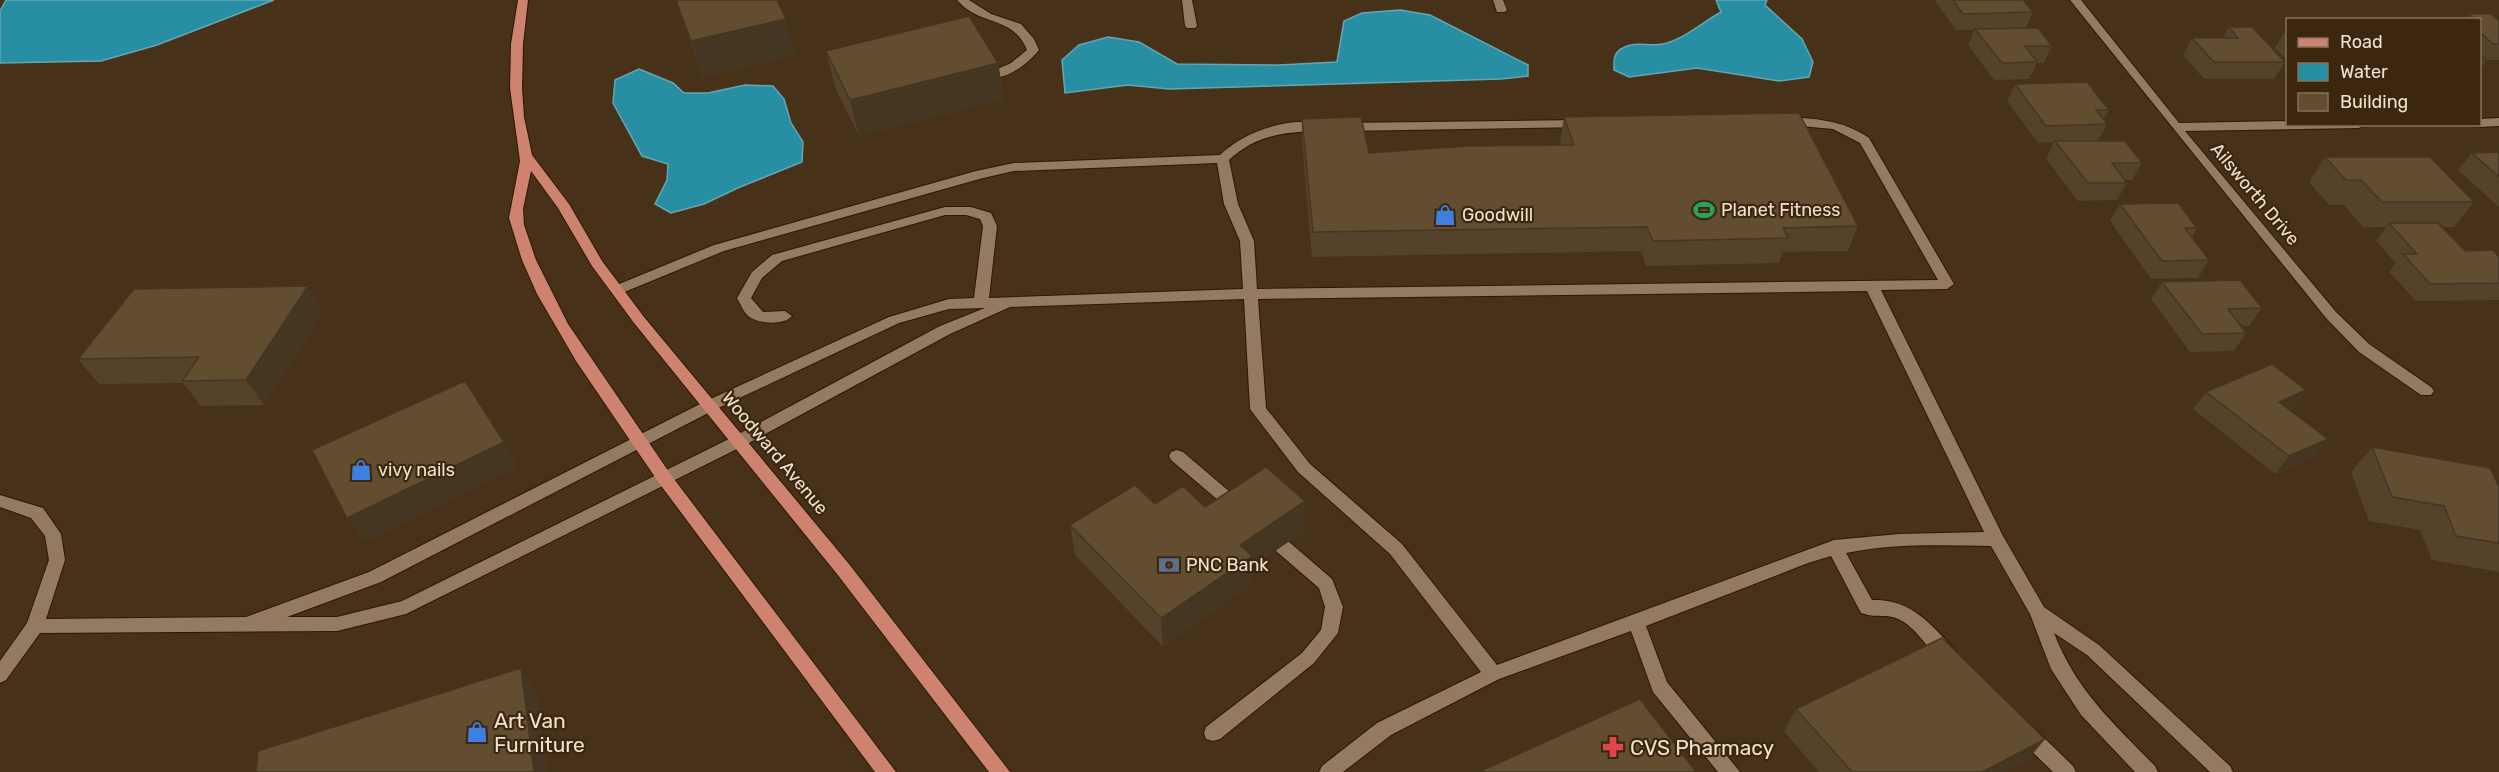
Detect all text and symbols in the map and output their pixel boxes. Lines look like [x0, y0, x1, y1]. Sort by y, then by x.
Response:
legend [2286, 18, 2481, 126]
text: Road [2340, 31, 2383, 53]
text: Water [2340, 61, 2388, 83]
text: Building [2340, 91, 2408, 113]
street label: Ailsworth Drive [2206, 138, 2304, 250]
sports icon: Planet Fitness [1692, 198, 1716, 222]
place label: Planet Fitness [1721, 199, 1841, 221]
shop icon: Goodwill [1433, 203, 1457, 227]
place label: Goodwill [1462, 204, 1533, 226]
street label: Woodward Avenue [717, 387, 833, 519]
shop icon: vivy nails [349, 458, 373, 482]
place label: vivy nails [378, 459, 455, 481]
bank icon: PNC Bank [1157, 553, 1181, 577]
place label: PNC Bank [1186, 554, 1269, 576]
place label: Art Van Furniture [494, 708, 585, 757]
shop icon: Art Van Furniture [465, 720, 489, 744]
pharmacy icon: CVS Pharmacy [1601, 735, 1625, 759]
place label: CVS Pharmacy [1630, 735, 1775, 760]

